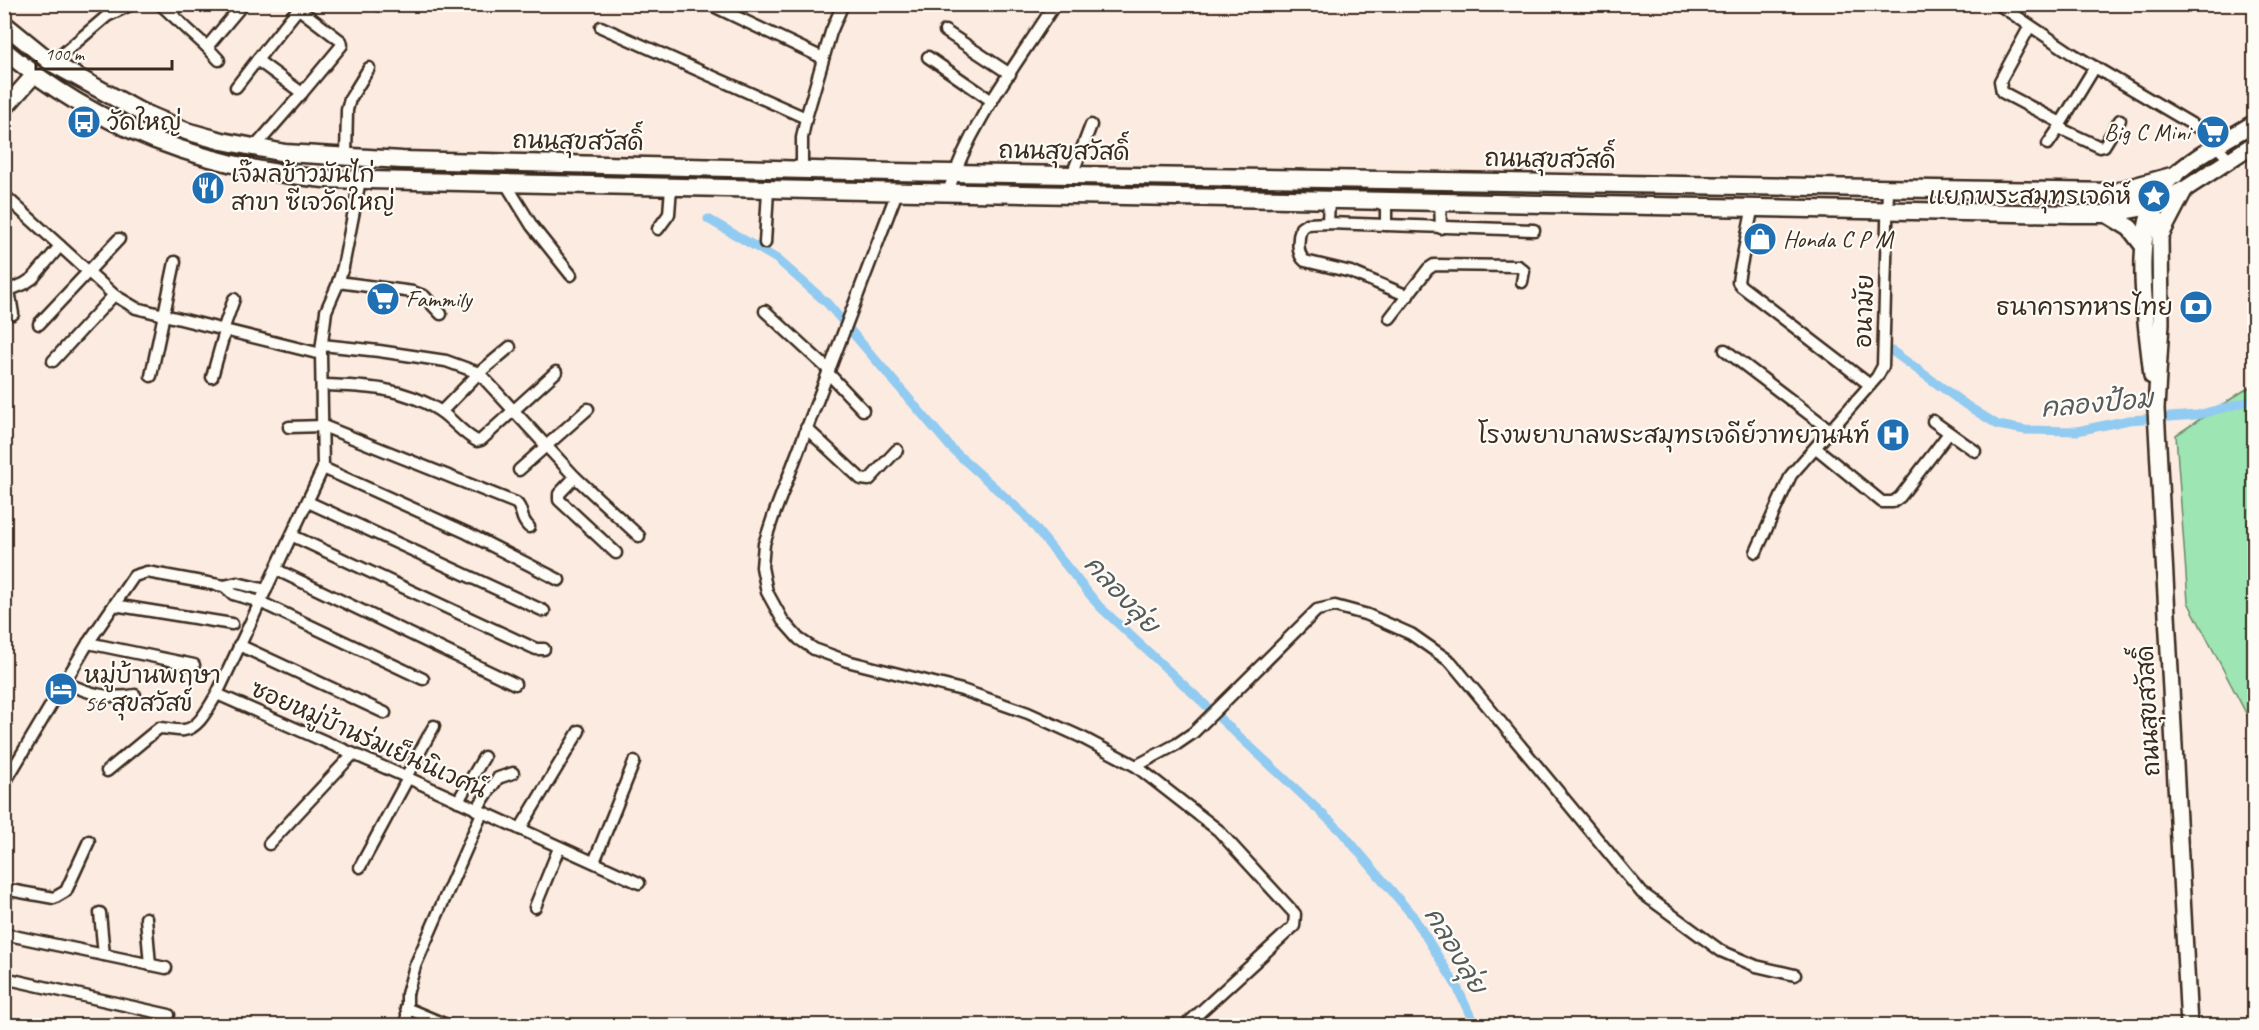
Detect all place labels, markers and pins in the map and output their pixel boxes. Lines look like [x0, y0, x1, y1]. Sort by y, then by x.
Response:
bus stop icon: วัดใหญ่ [66, 104, 102, 140]
place label: วัดใหญ่ [107, 106, 182, 137]
supermarket icon: Big C Mini [2195, 114, 2231, 150]
place label: Big C Mini [2104, 117, 2194, 147]
place label: เจ๊มลข้าวมันไก่ สาขา ซีเจวัดใหญ่ [231, 158, 395, 217]
restaurant icon: เจ๊มลข้าวมันไก่ สาขา ซีเจวัดใหญ่ [190, 170, 226, 206]
place icon: แยกพระสมุทรเจดีห์ [2136, 178, 2172, 214]
place label: แยกพระสมุทรเจดีห์ [1928, 180, 2131, 214]
shop icon: Honda C P M [1742, 221, 1778, 257]
place label: Honda C P M [1783, 224, 1895, 254]
supermarket icon: Fammily [365, 281, 401, 317]
place label: Fammily [406, 284, 473, 314]
bank icon: ธนาคารทหารไทย [2178, 289, 2214, 325]
place label: ธนาคารทหารไทย [1996, 291, 2173, 322]
hospital icon: โรงพยาบาลพระสมุทรเจดีย์วาทยานนท์ [1875, 417, 1911, 453]
place label: โรงพยาบาลพระสมุทรเจดีย์วาทยานนท์ [1478, 419, 1870, 453]
place label: หมู่บ้านพฤษา 56 สุขสวัสข์ [84, 660, 221, 721]
hotel icon: หมู่บ้านพฤษา 56 สุขสวัสข์ [43, 671, 79, 707]

